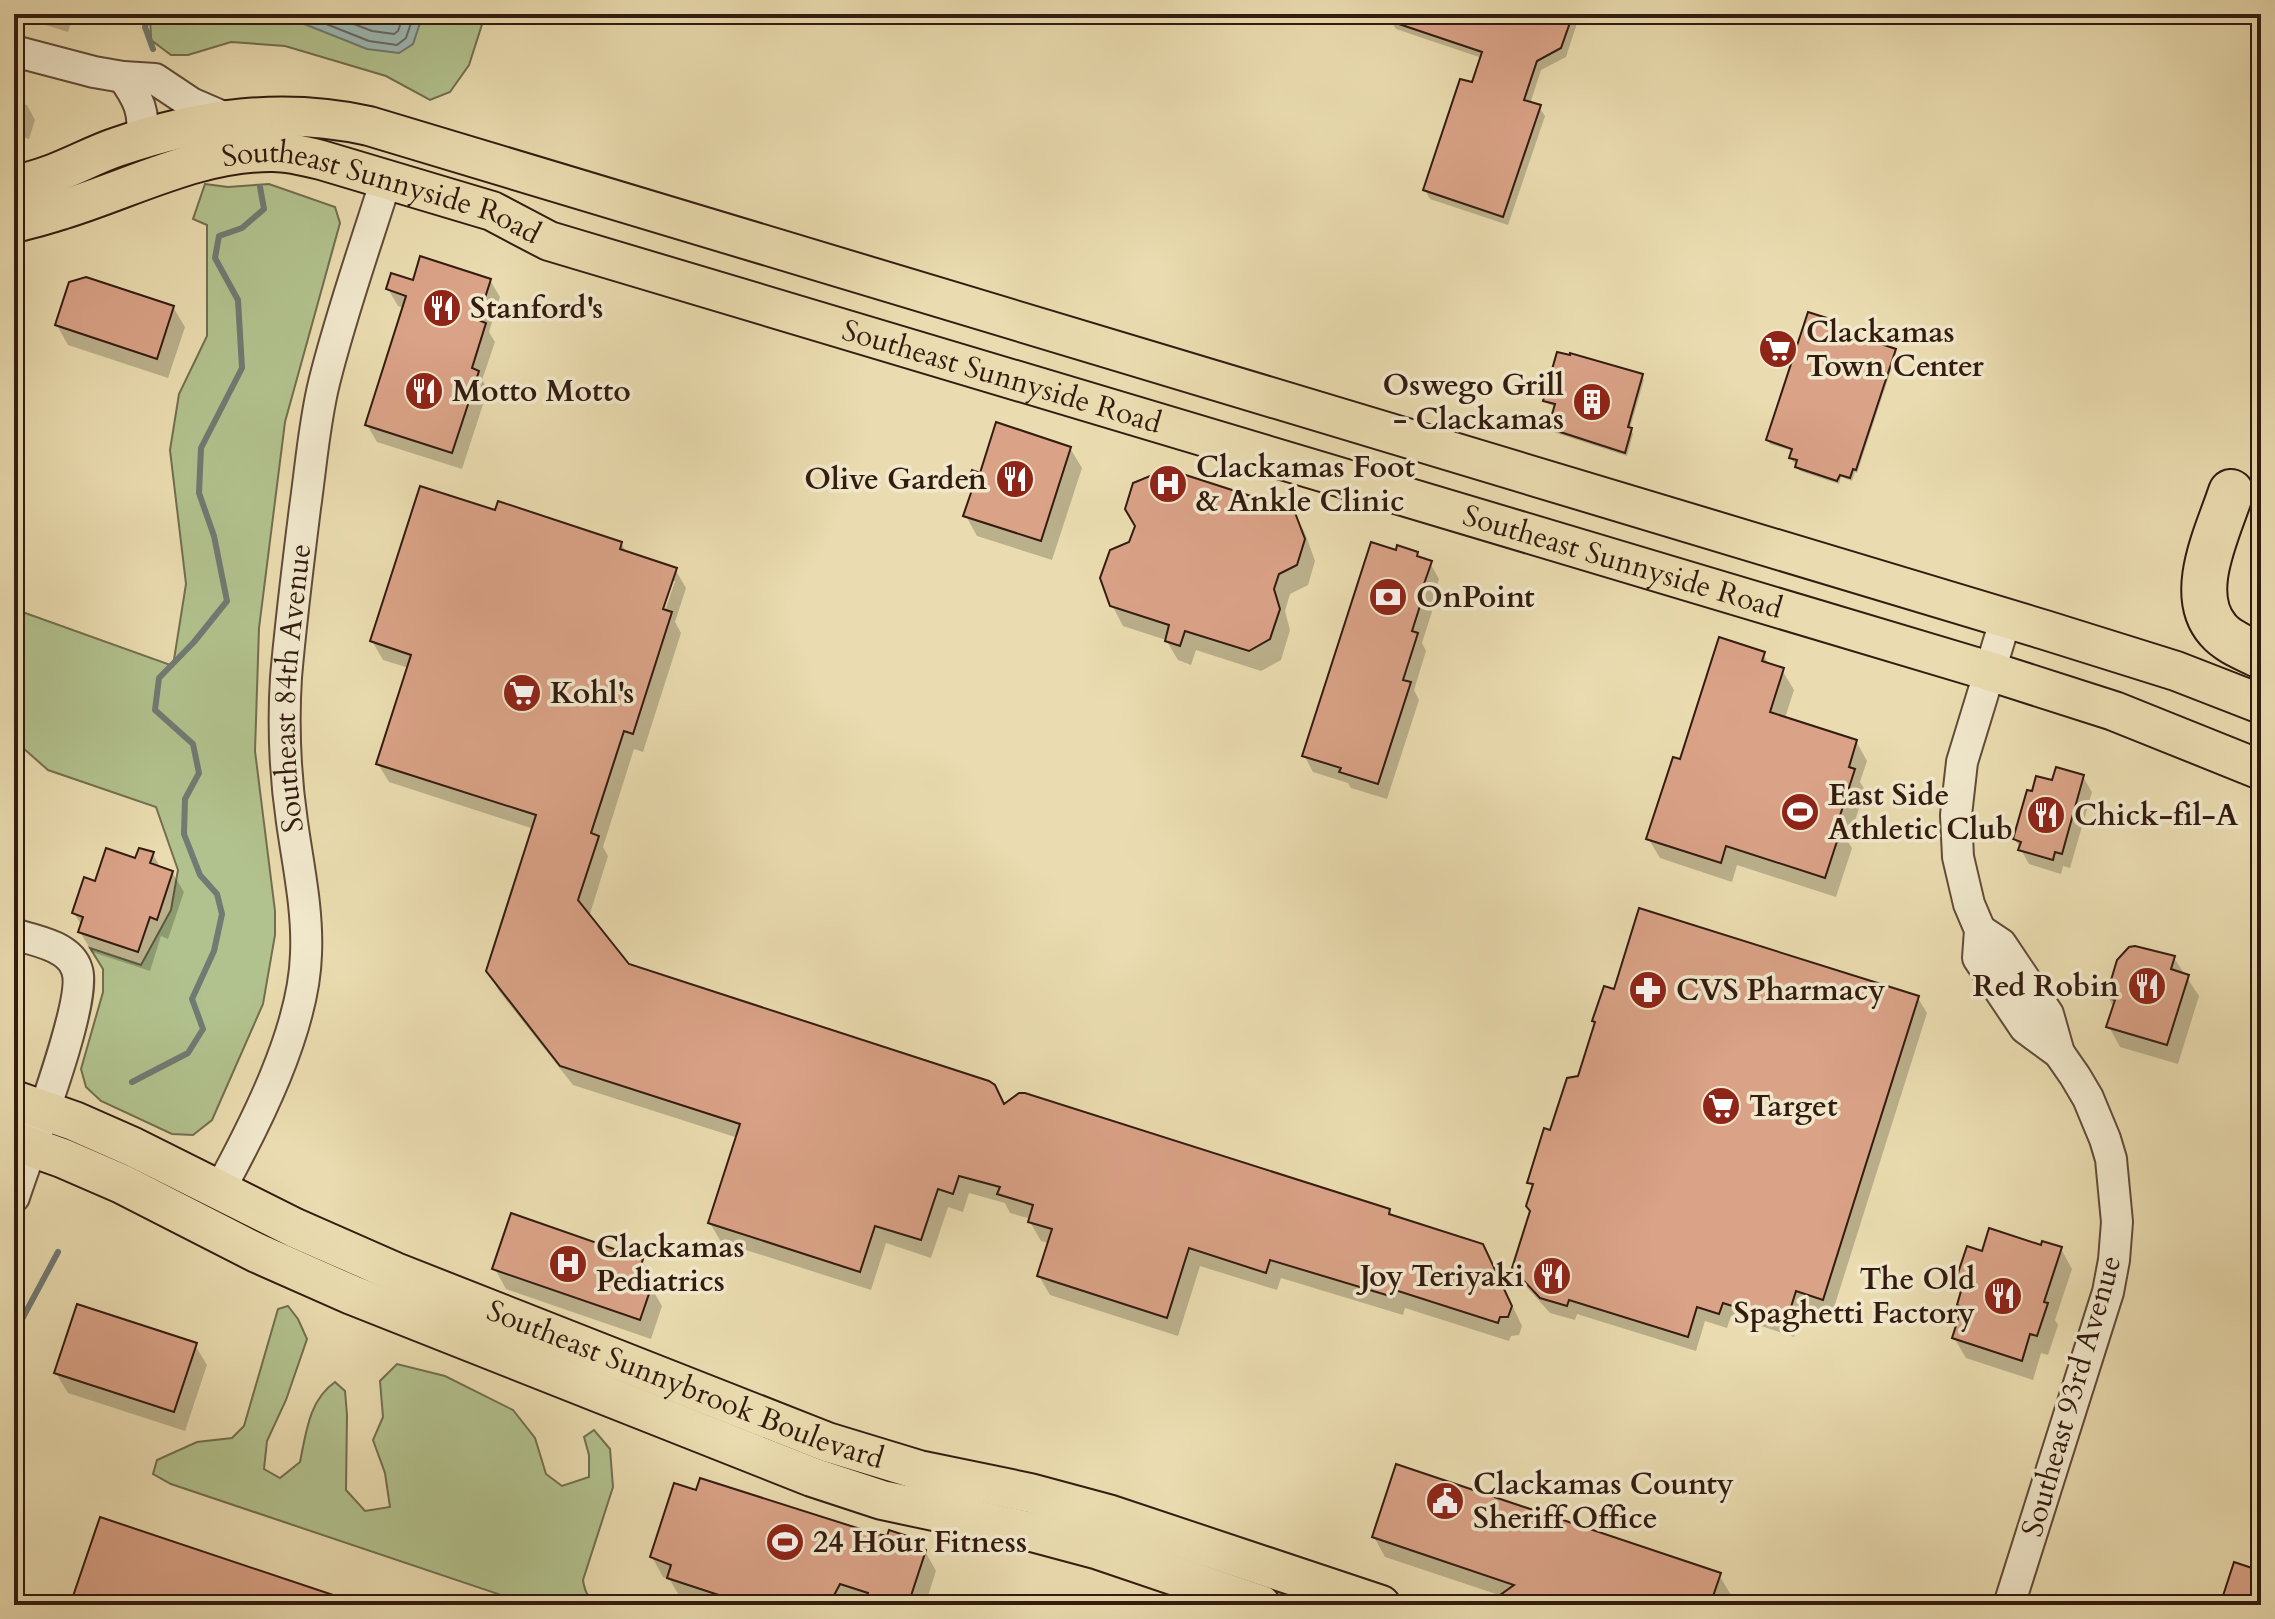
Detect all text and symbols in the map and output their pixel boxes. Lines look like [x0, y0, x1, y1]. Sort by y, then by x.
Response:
street label: Southeast Sunnyside Road [218, 132, 548, 254]
restaurant icon: Stanford's [421, 287, 463, 329]
place label: Stanford's [470, 288, 603, 329]
street label: Southeast Sunnyside Road [837, 310, 1166, 444]
place label: Clackamas Town Center [1806, 312, 1985, 387]
supermarket icon: Clackamas Town Center [1757, 328, 1799, 370]
place label: Oswego Grill - Clackamas [1383, 365, 1564, 440]
restaurant icon: Motto Motto [403, 370, 445, 412]
place label: Motto Motto [452, 371, 631, 412]
building icon: Oswego Grill - Clackamas [1571, 381, 1613, 423]
place label: Clackamas Foot & Ankle Clinic [1196, 447, 1416, 522]
restaurant icon: Olive Garden [994, 458, 1036, 500]
place label: Olive Garden [804, 459, 987, 500]
hospital icon: Clackamas Foot & Ankle Clinic [1147, 463, 1189, 505]
street label: Southeast Sunnyside Road [1458, 495, 1787, 629]
street label: Southeast 84th Avenue [265, 541, 321, 835]
bank icon: OnPoint [1367, 576, 1409, 618]
place label: OnPoint [1416, 577, 1535, 618]
supermarket icon: Kohl's [501, 672, 543, 714]
place label: Kohl's [550, 673, 634, 714]
place label: East Side Athletic Club [1828, 775, 2013, 850]
sports icon: East Side Athletic Club [1779, 791, 1821, 833]
restaurant icon: Chick-fil-A [2025, 794, 2067, 836]
place label: Chick-fil-A [2074, 795, 2239, 836]
restaurant icon: Red Robin [2126, 965, 2168, 1007]
place label: Red Robin [1973, 966, 2119, 1007]
pharmacy icon: CVS Pharmacy [1627, 969, 1669, 1011]
place label: CVS Pharmacy [1676, 970, 1885, 1011]
supermarket icon: Target [1700, 1085, 1742, 1127]
place label: Target [1749, 1086, 1838, 1127]
place label: Clackamas Pediatrics [596, 1227, 745, 1302]
hospital icon: Clackamas Pediatrics [547, 1243, 589, 1285]
street label: Southeast 93rd Avenue [2012, 1251, 2131, 1542]
restaurant icon: Joy Teriyaki [1531, 1255, 1573, 1297]
place label: Joy Teriyaki [1356, 1256, 1524, 1297]
place label: The Old Spaghetti Factory [1734, 1259, 1975, 1334]
restaurant icon: The Old Spaghetti Factory [1982, 1275, 2024, 1317]
street label: Southeast Sunnybrook Boulevard [481, 1290, 889, 1479]
place label: Clackamas County Sheriff Office [1473, 1464, 1734, 1539]
public building icon: Clackamas County Sheriff Office [1424, 1480, 1466, 1522]
sports icon: 24 Hour Fitness [764, 1521, 806, 1563]
place label: 24 Hour Fitness [813, 1522, 1027, 1563]

